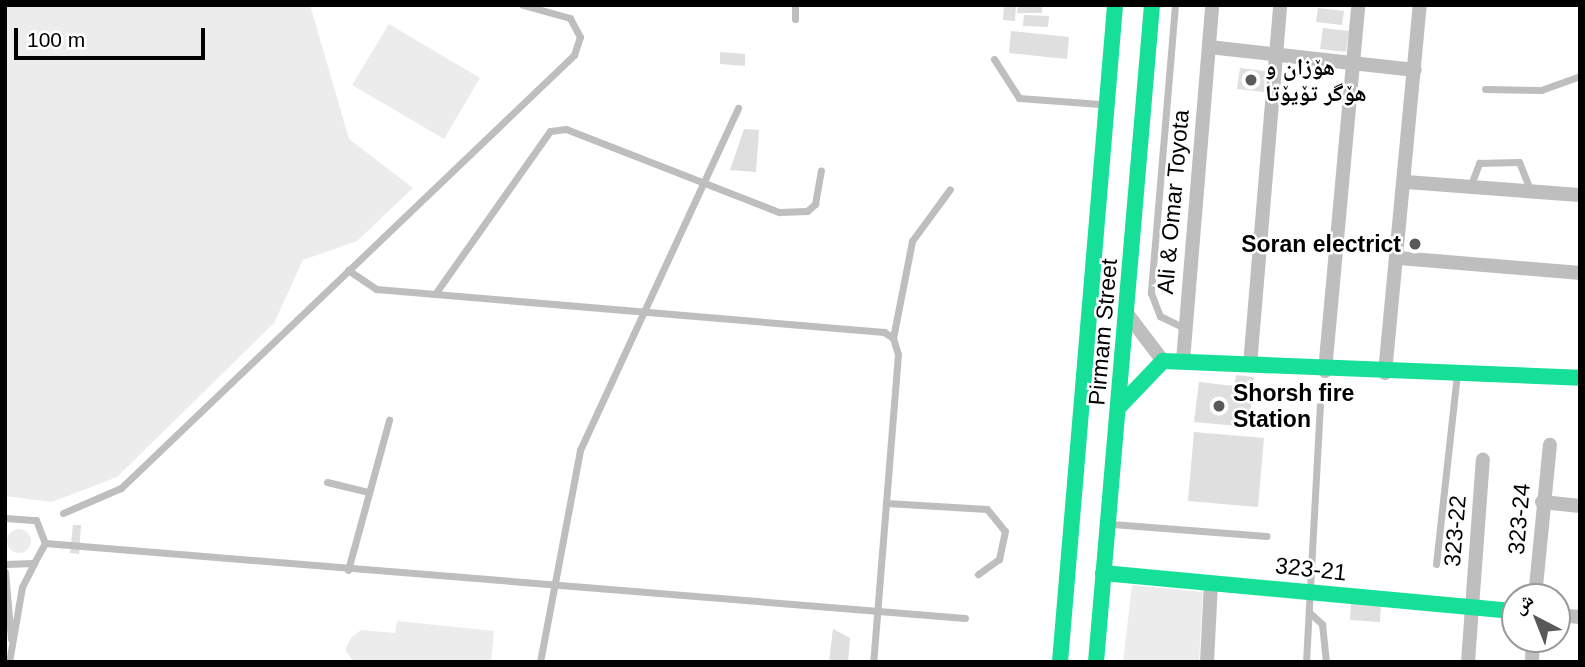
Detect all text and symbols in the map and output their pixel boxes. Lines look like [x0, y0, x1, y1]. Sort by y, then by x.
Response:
scale bar [18, 14, 208, 58]
text: 100 m [27, 28, 85, 51]
place label: هۆزان و هۆگر تۆیۆتا [1265, 53, 1366, 107]
marker: هۆزان و هۆگر تۆیۆتا [1243, 72, 1259, 88]
street label: Ali & Omar Toyota [1151, 108, 1195, 296]
place label: Soran electrict [1241, 230, 1401, 258]
marker: Soran electrict [1407, 236, 1423, 252]
street label: Pirmam Street [1083, 258, 1123, 406]
place label: Shorsh fire Station [1233, 379, 1354, 433]
marker: Shorsh fire Station [1211, 398, 1227, 414]
street label: 323-24 [1502, 482, 1536, 556]
street label: 323-22 [1438, 494, 1472, 568]
street label: 323-21 [1274, 552, 1348, 586]
north arrow [1501, 583, 1571, 653]
text: ش [1508, 589, 1537, 618]

